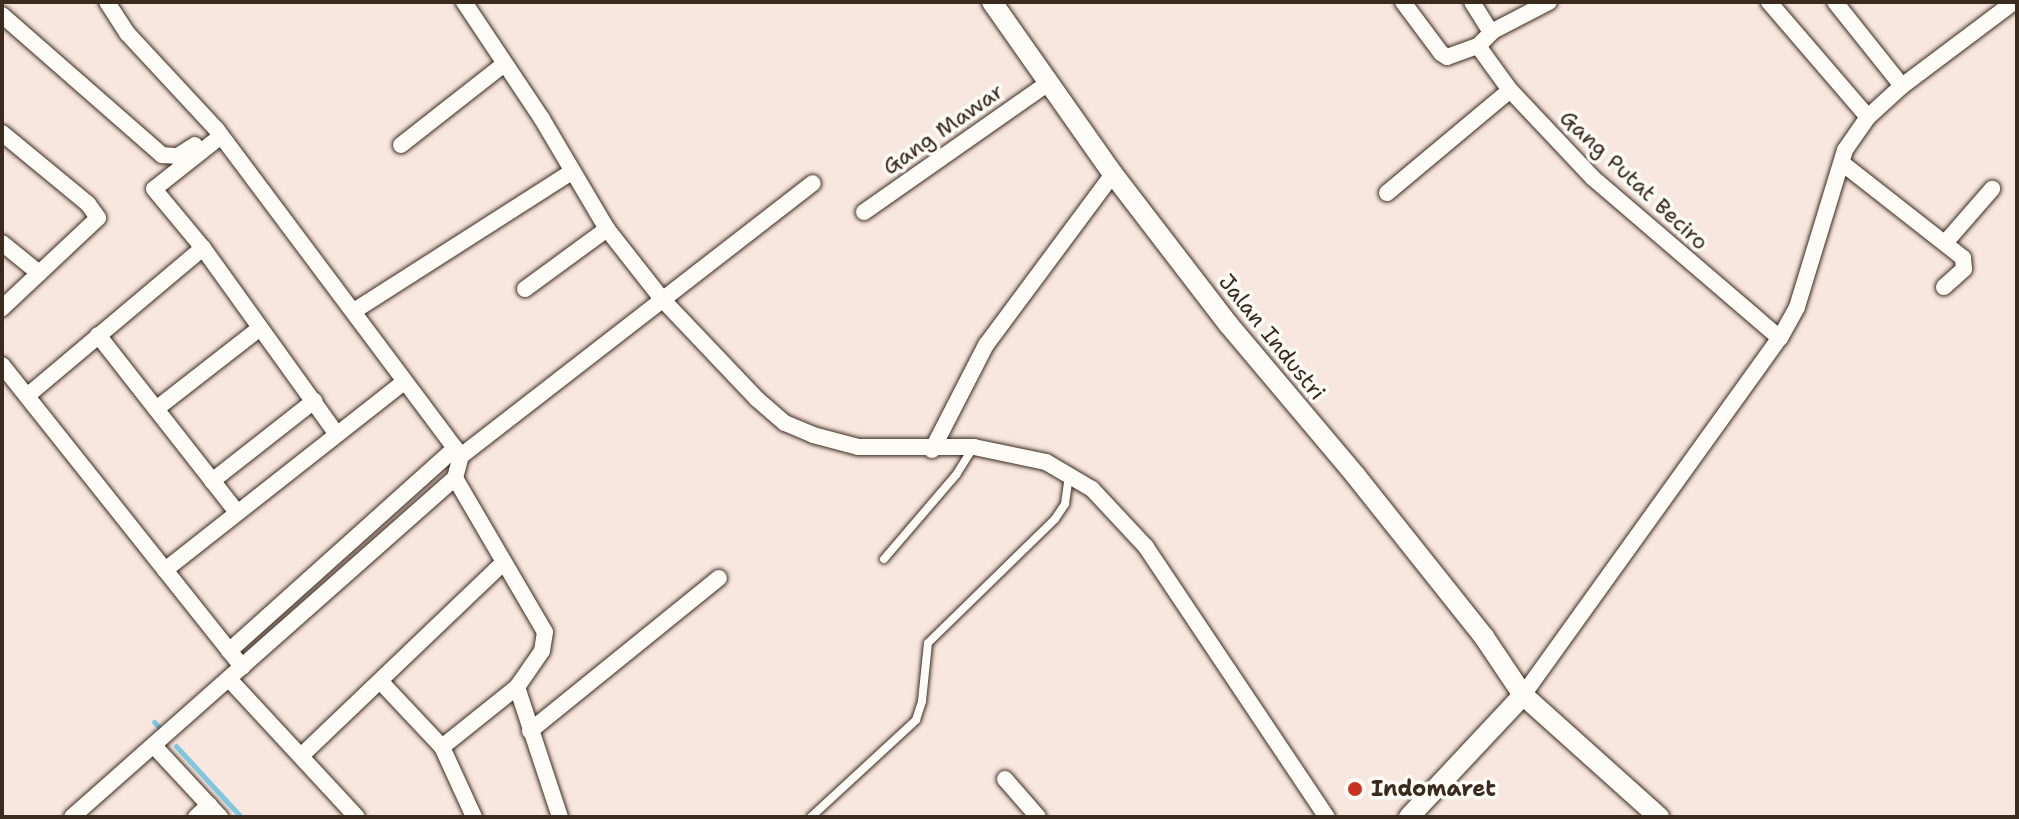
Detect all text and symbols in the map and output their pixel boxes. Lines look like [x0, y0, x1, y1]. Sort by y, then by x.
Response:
street label: Gang Mawar [878, 78, 1008, 180]
street label: Gang Putat Beciro [1554, 104, 1714, 256]
street label: Jalan Industri [1213, 269, 1331, 405]
place label: Indomaret [1371, 776, 1496, 802]
marker: Indomaret [1346, 780, 1364, 798]

